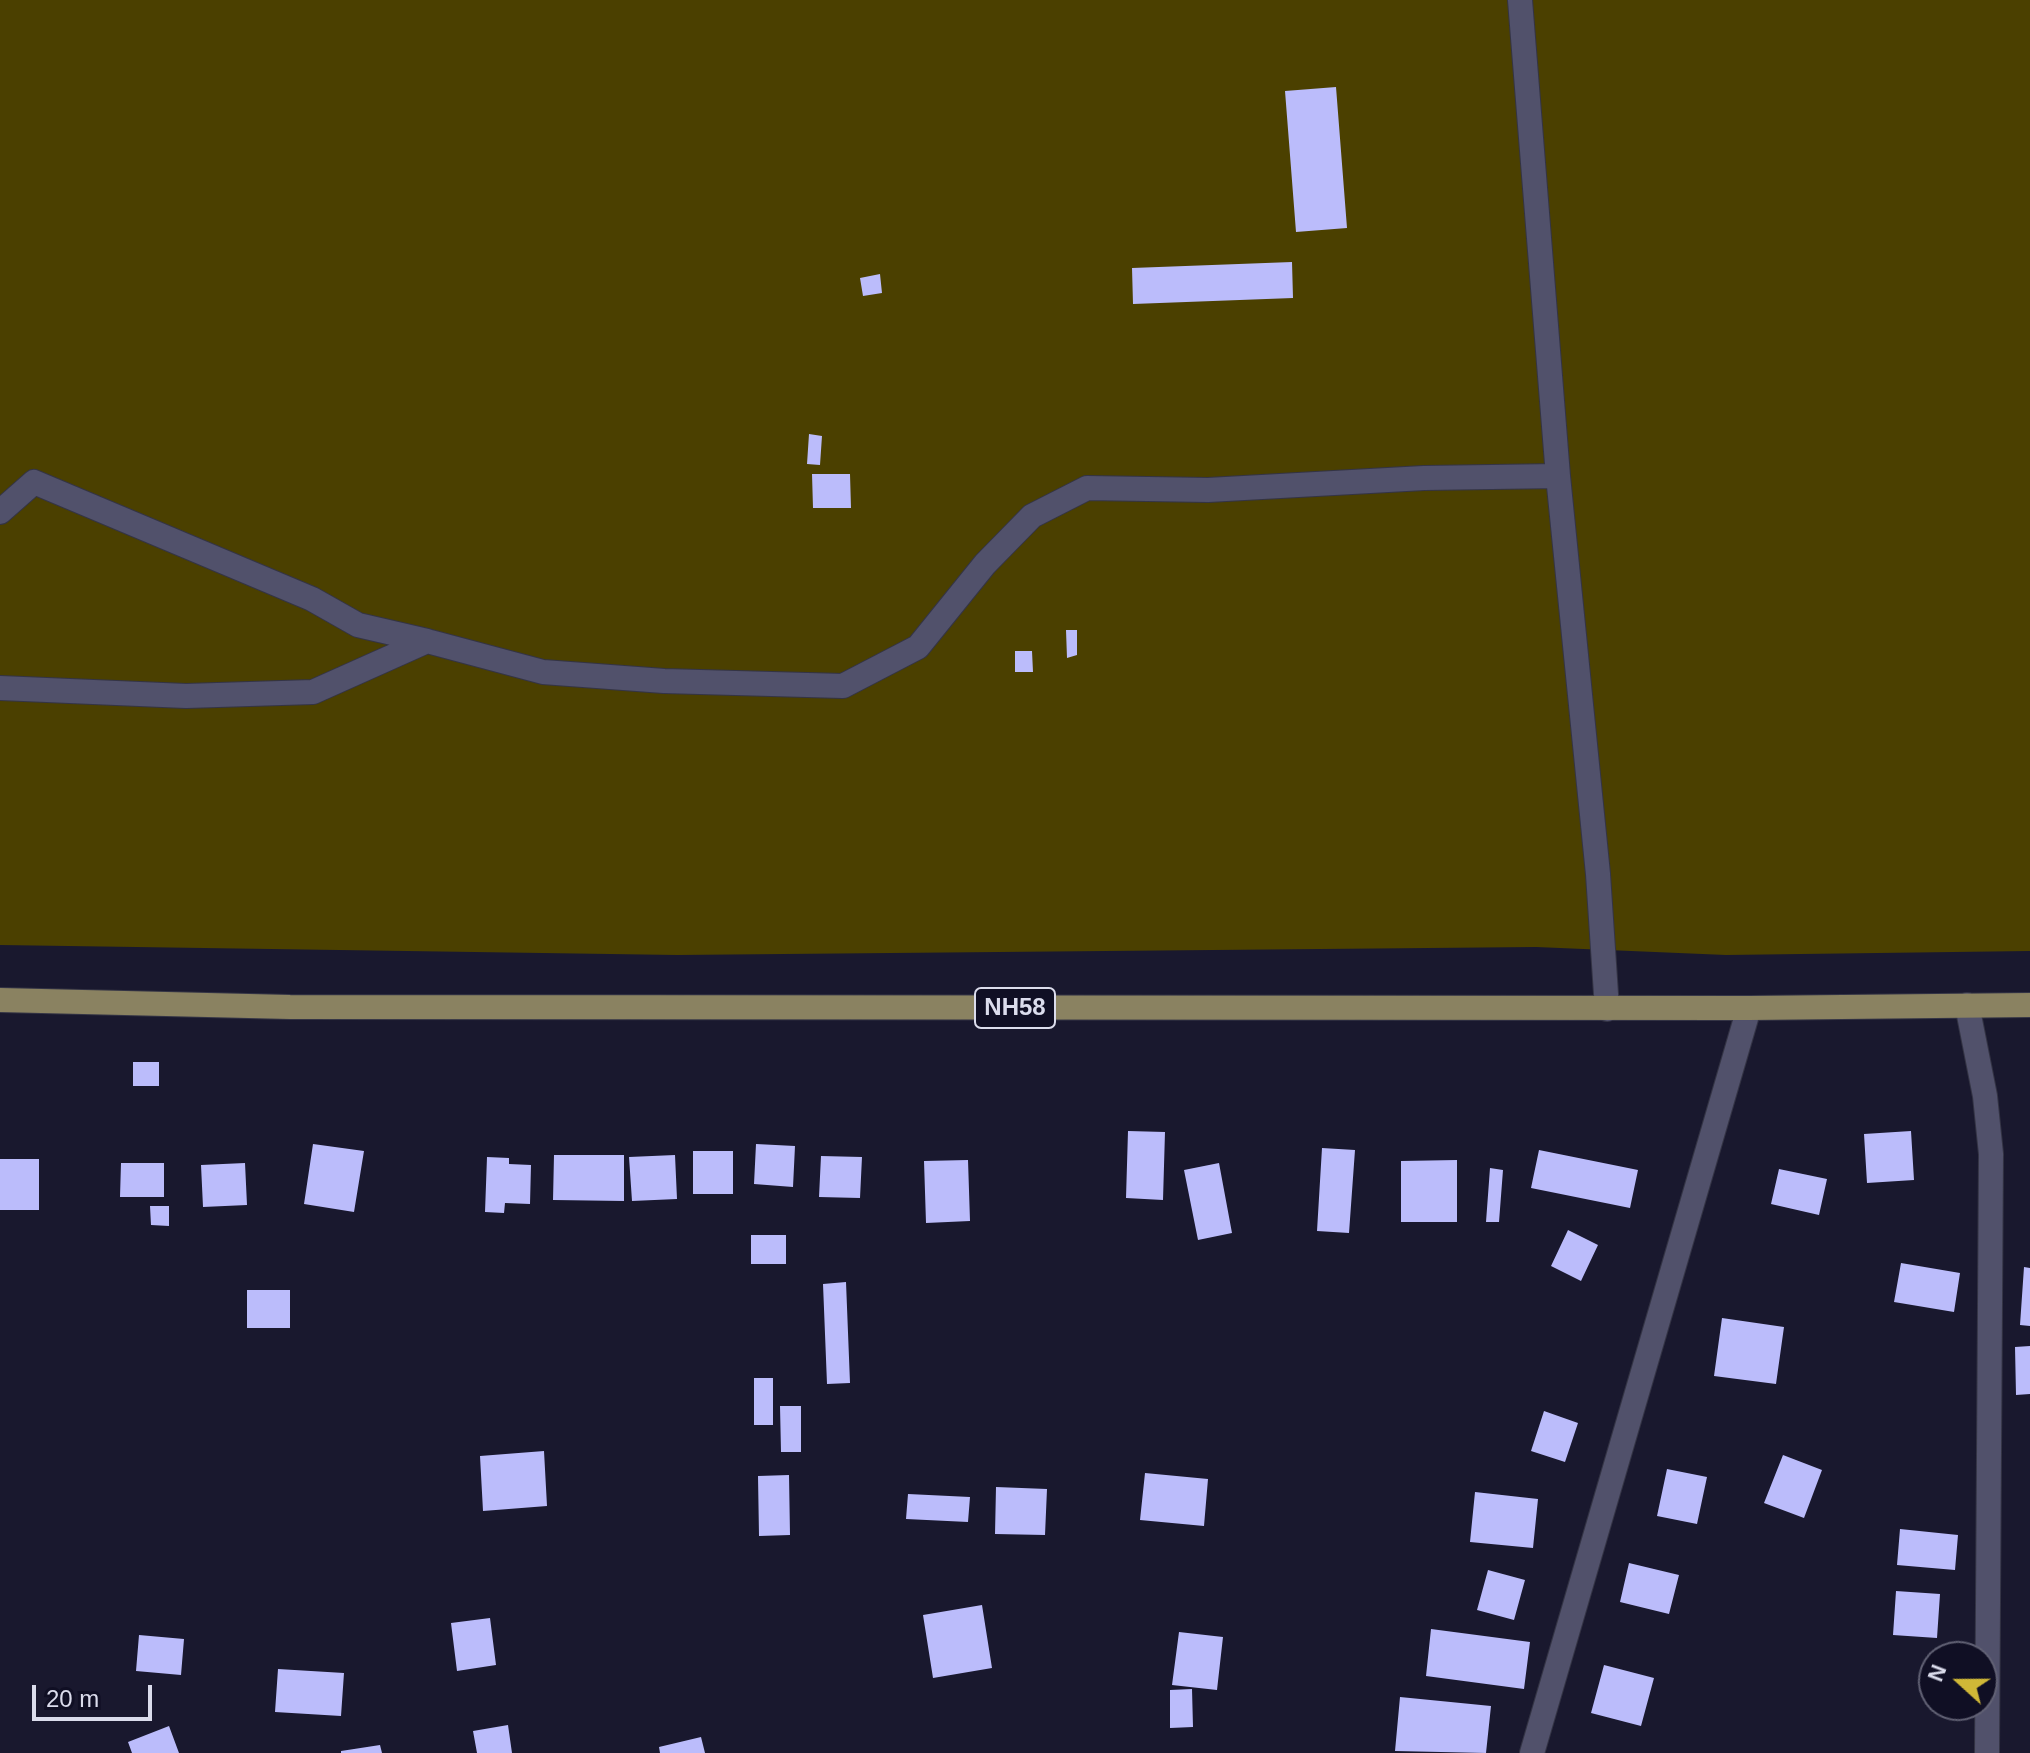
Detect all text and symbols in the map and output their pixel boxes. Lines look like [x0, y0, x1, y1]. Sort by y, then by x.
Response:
road number: NH58 [975, 988, 1055, 1028]
north arrow [1918, 1641, 1998, 1721]
text: N [1922, 1661, 1952, 1685]
scale bar [36, 1669, 156, 1719]
text: 20 m [46, 1685, 99, 1712]

